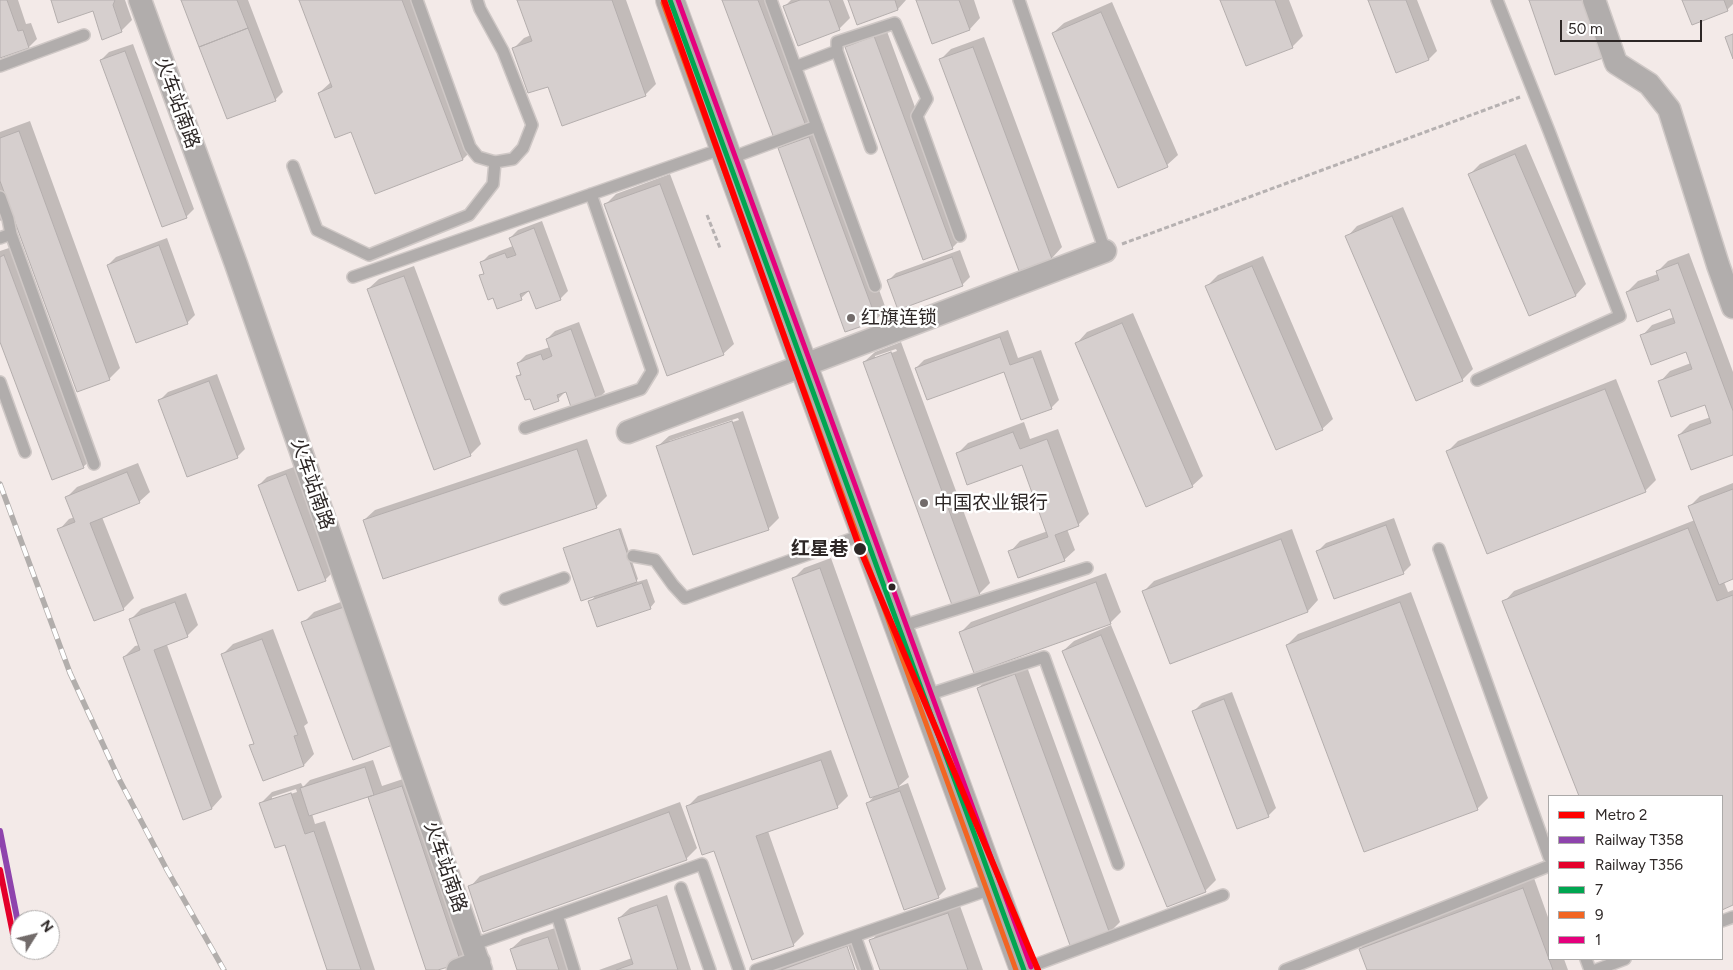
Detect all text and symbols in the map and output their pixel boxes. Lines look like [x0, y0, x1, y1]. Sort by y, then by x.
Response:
scale bar [1563, 10, 1706, 42]
text: 50 m [1568, 20, 1603, 38]
street label: 火车站南路 [150, 54, 204, 152]
place label: 红旗连锁 [861, 307, 937, 329]
marker: 红旗连锁 [845, 312, 857, 324]
street label: 火车站南路 [286, 435, 338, 533]
place label: 中国农业银行 [934, 492, 1048, 514]
marker: 中国农业银行 [918, 497, 930, 509]
place label: 红星巷 [791, 538, 848, 560]
marker: 红星巷 [852, 541, 868, 557]
unlabelled marker [887, 582, 897, 592]
legend [1548, 795, 1723, 960]
text: Metro 2 [1595, 806, 1647, 824]
street label: 火车站南路 [419, 818, 471, 916]
text: Railway T358 [1595, 831, 1684, 849]
text: Railway T356 [1595, 856, 1683, 874]
text: 7 [1595, 881, 1603, 899]
text: 9 [1595, 906, 1604, 924]
north arrow [10, 910, 60, 960]
text: N [37, 917, 57, 936]
text: 1 [1595, 931, 1601, 949]

